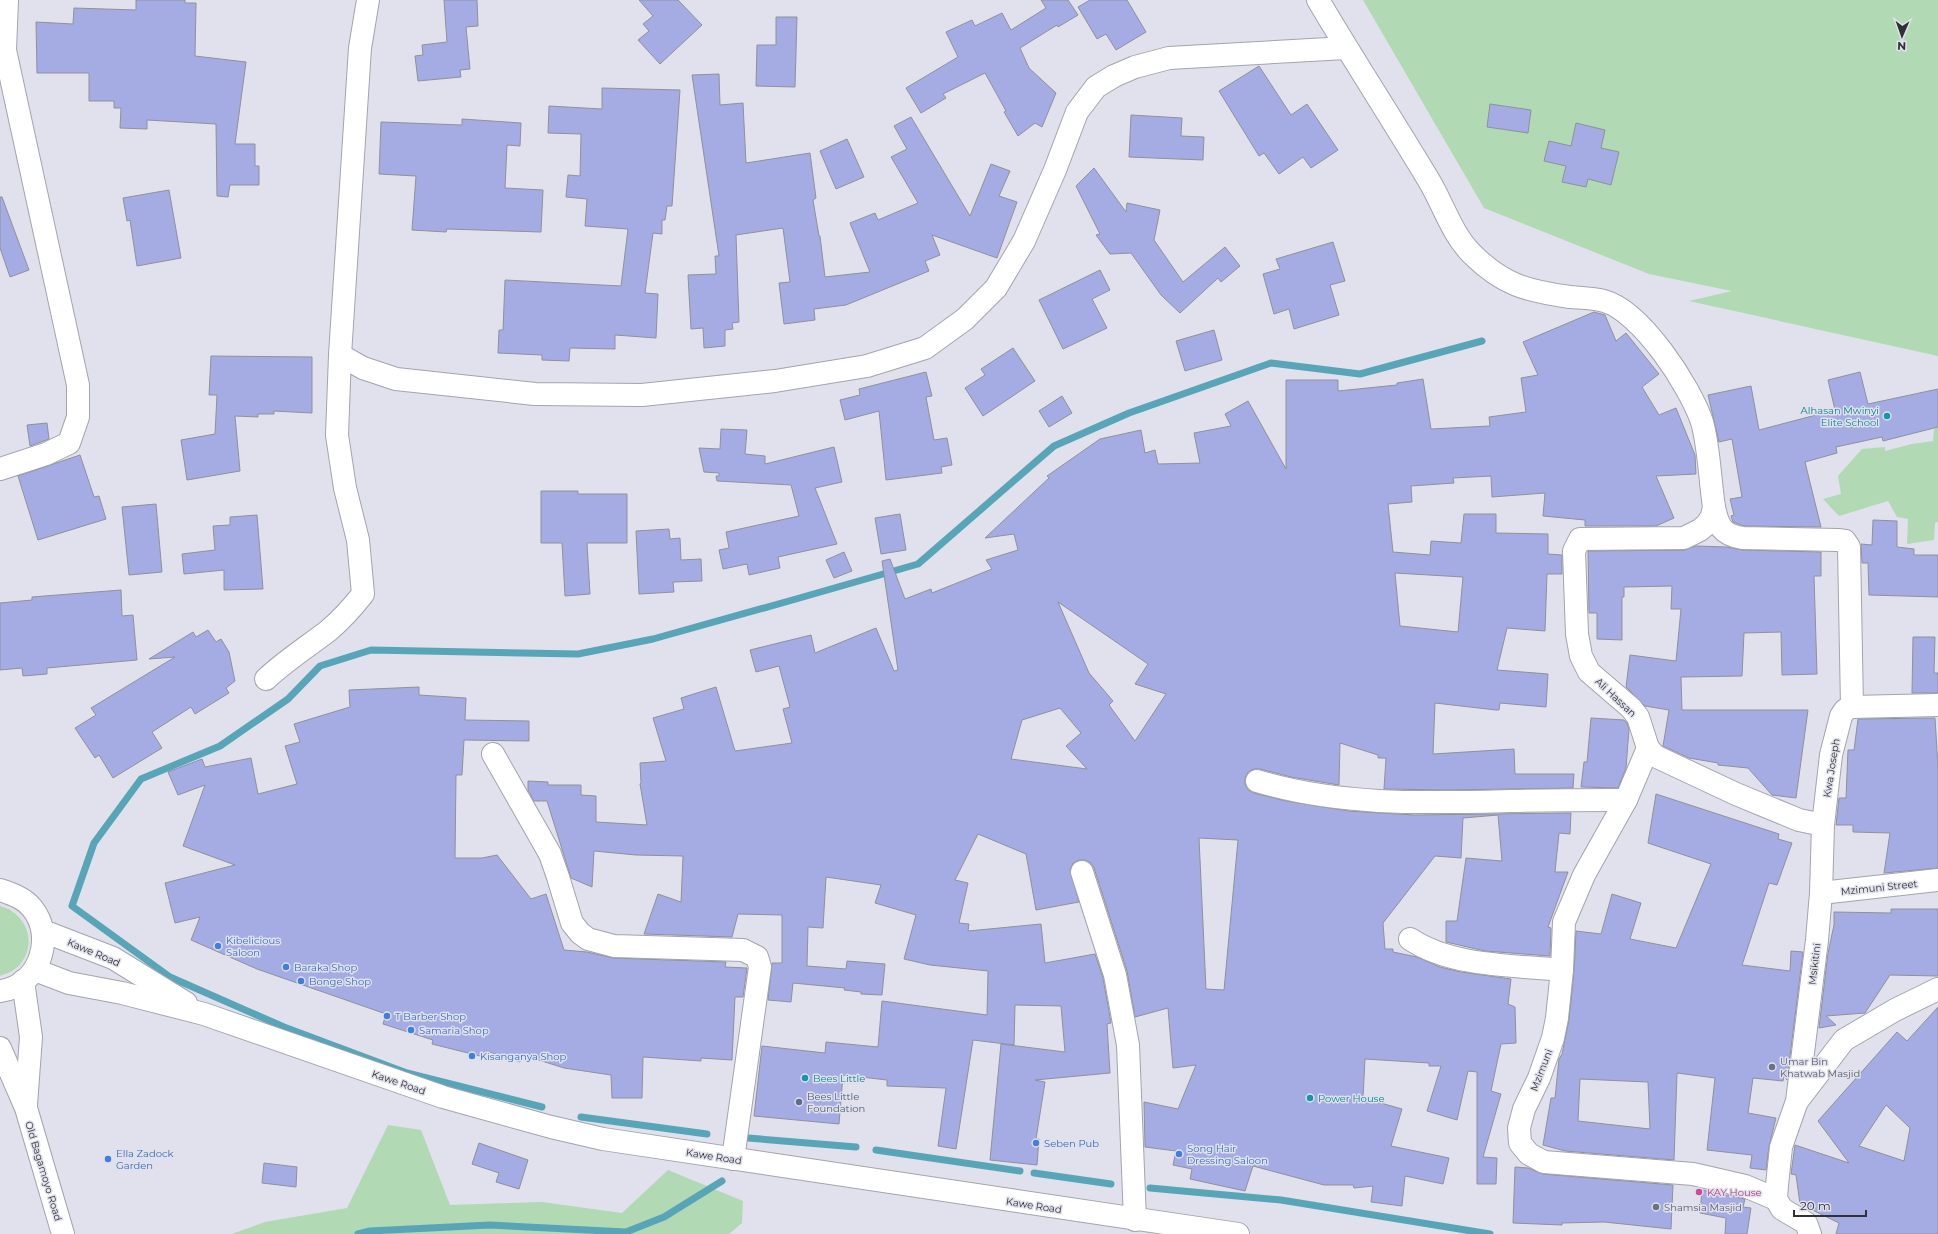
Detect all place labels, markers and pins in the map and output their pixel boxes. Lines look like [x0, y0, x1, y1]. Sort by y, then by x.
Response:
place label: Alhasan Mwinyi Elite School [1801, 404, 1879, 429]
marker: Alhasan Mwinyi Elite School [1882, 411, 1892, 421]
place label: Kibelicious Saloon [226, 934, 280, 959]
marker: Kibelicious Saloon [213, 941, 223, 951]
place label: Baraka Shop [294, 961, 358, 974]
marker: Baraka Shop [281, 962, 291, 972]
place label: Bonge Shop [309, 975, 371, 988]
marker: Bonge Shop [296, 976, 306, 986]
place label: T Barber Shop [395, 1010, 466, 1023]
marker: T Barber Shop [382, 1011, 392, 1021]
place label: Samaria Shop [419, 1024, 489, 1037]
marker: Samaria Shop [406, 1025, 416, 1035]
place label: Kisanganya Shop [480, 1050, 567, 1063]
marker: Kisanganya Shop [467, 1051, 477, 1061]
place label: Umar Bin Khatwab Masjid [1780, 1055, 1860, 1080]
marker: Umar Bin Khatwab Masjid [1767, 1062, 1777, 1072]
place label: Bees Little [813, 1072, 865, 1085]
marker: Bees Little [800, 1073, 810, 1083]
place label: Bees Little Foundation [807, 1090, 865, 1115]
place label: Power House [1318, 1092, 1385, 1105]
marker: Power House [1305, 1093, 1315, 1103]
marker: Bees Little Foundation [794, 1097, 804, 1107]
place label: Seben Pub [1044, 1137, 1099, 1150]
marker: Seben Pub [1031, 1138, 1041, 1148]
place label: Song Hair Dressing Saloon [1187, 1142, 1268, 1167]
place label: Ella Zadock Garden [116, 1147, 174, 1172]
marker: Song Hair Dressing Saloon [1174, 1149, 1184, 1159]
marker: Ella Zadock Garden [103, 1154, 113, 1164]
place label: KAY House [1707, 1186, 1762, 1199]
marker: KAY House [1694, 1187, 1704, 1197]
place label: Shamsia Masjid [1664, 1201, 1742, 1214]
marker: Shamsia Masjid [1651, 1202, 1661, 1212]

